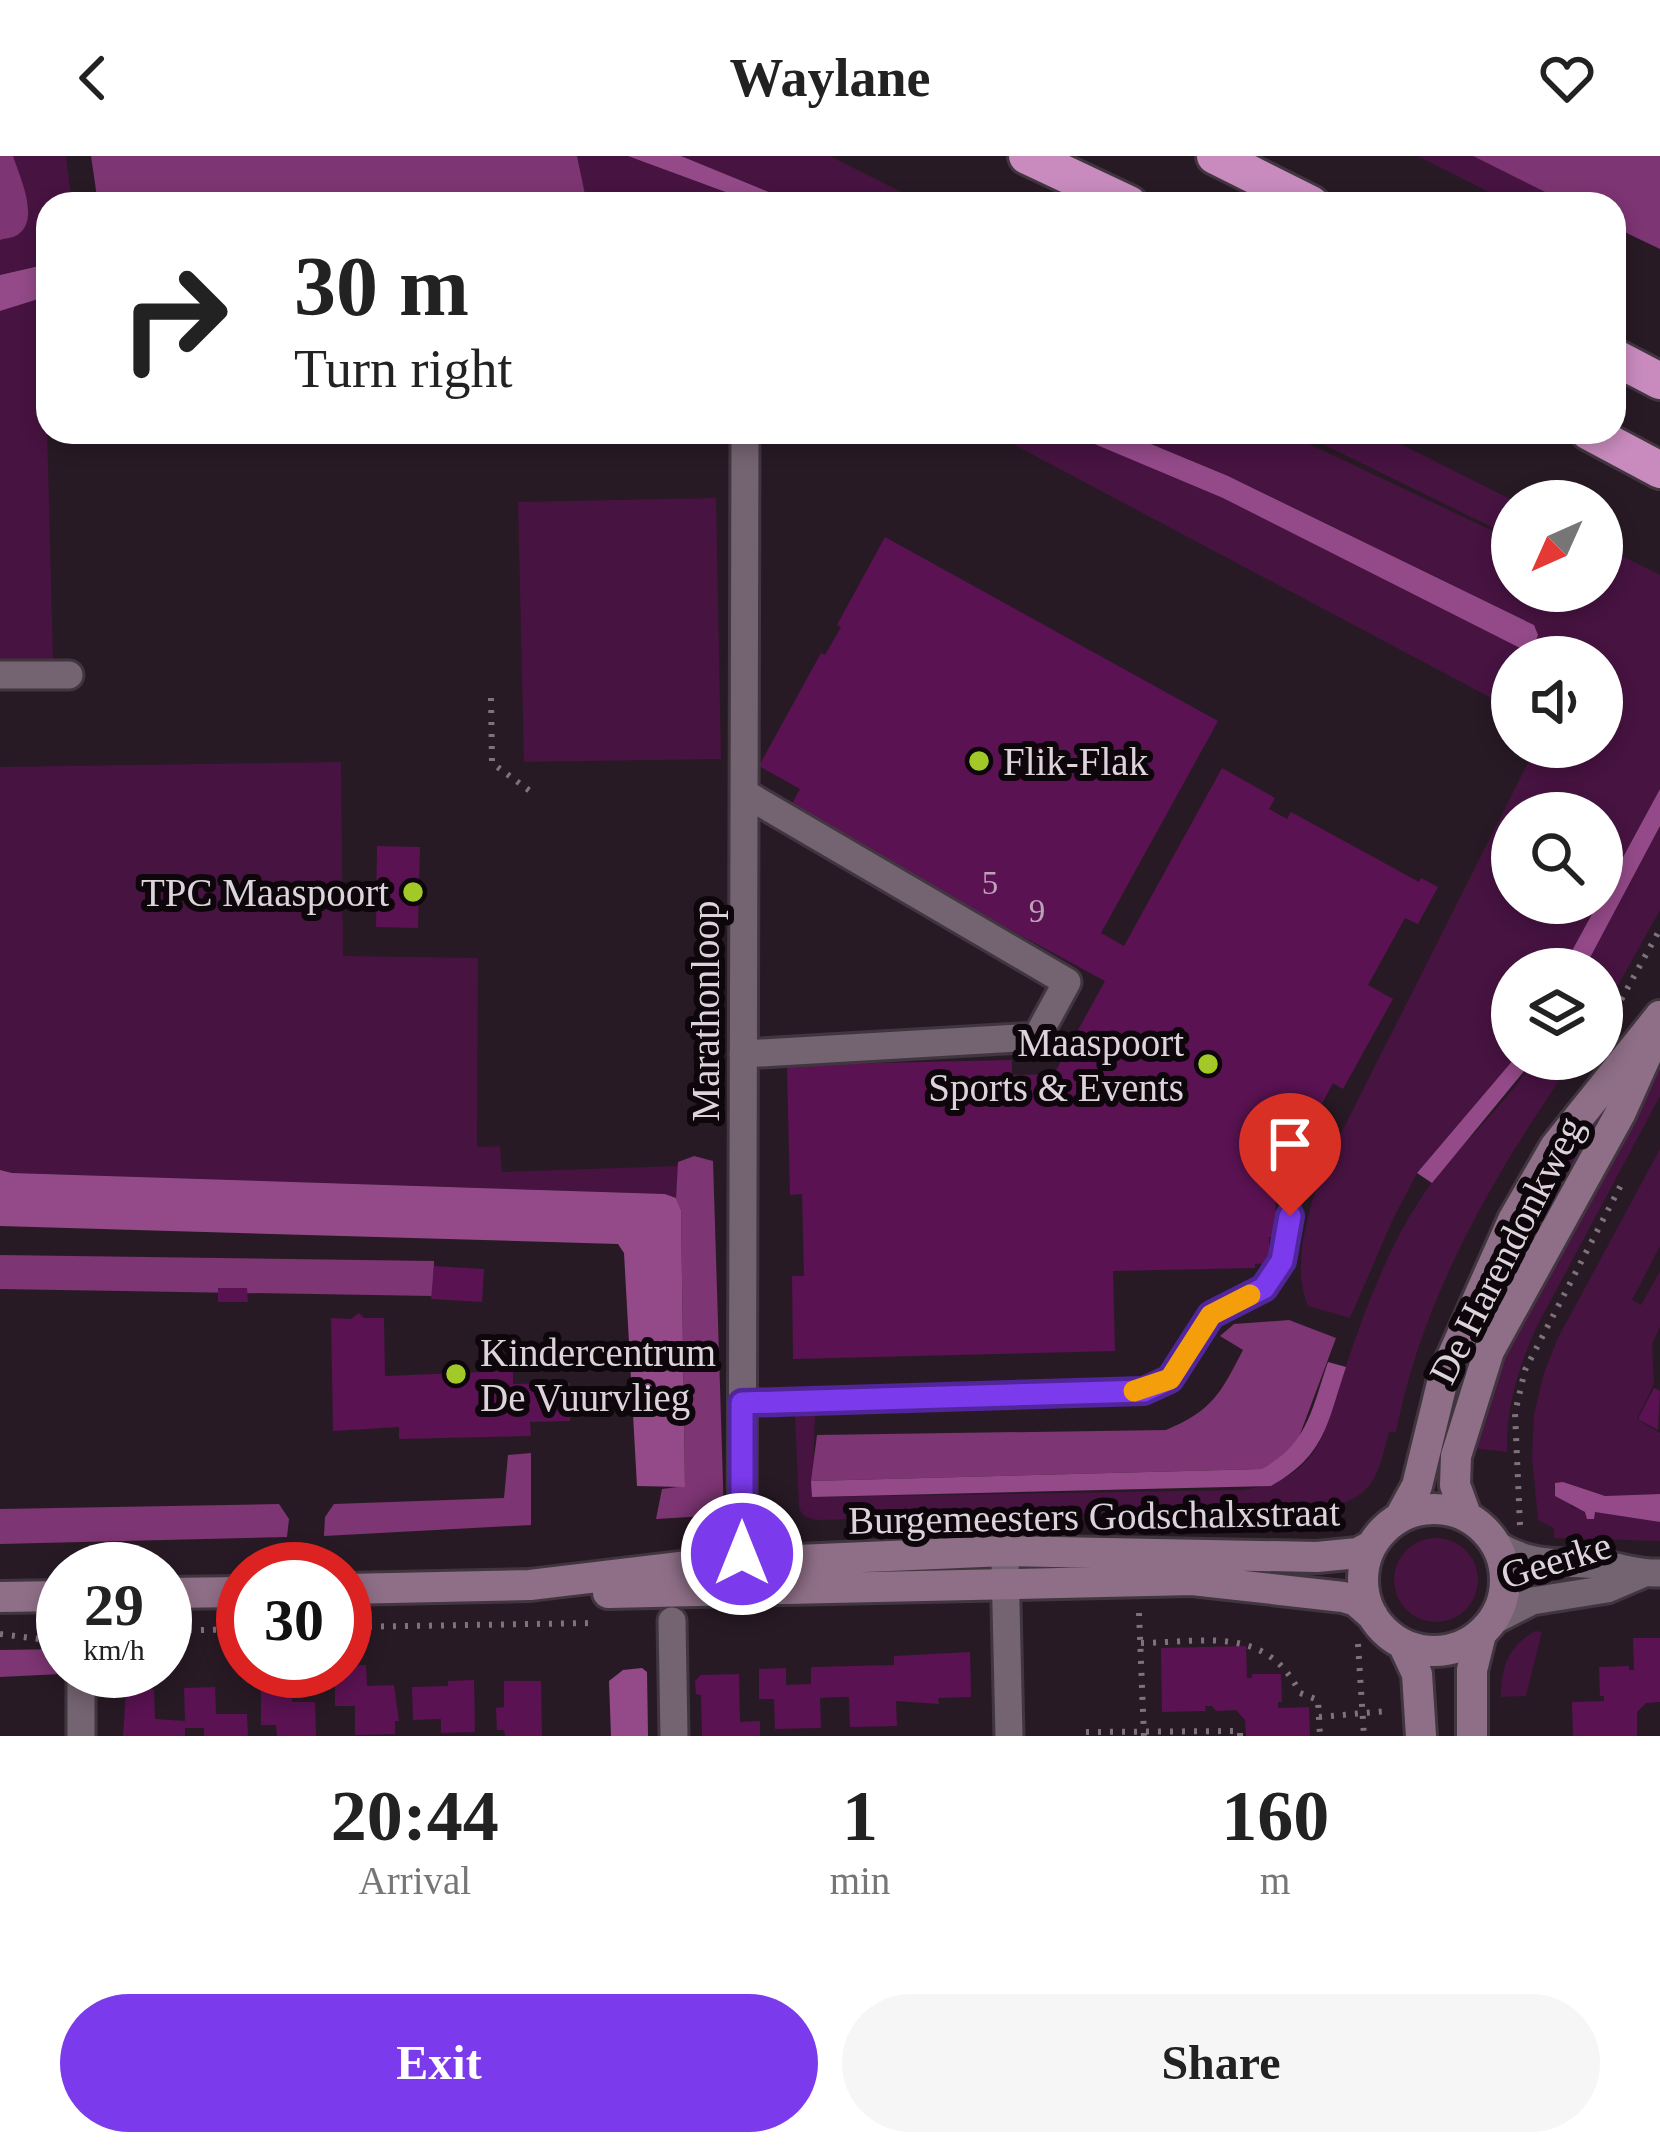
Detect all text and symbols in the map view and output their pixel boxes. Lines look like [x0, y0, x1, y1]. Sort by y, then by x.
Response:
icon: back [60, 45, 126, 111]
icon: heart [1534, 45, 1600, 111]
text: Waylane [729, 48, 931, 108]
icon: right [96, 240, 252, 396]
text: 30 m [294, 240, 469, 333]
text: Turn right [294, 339, 513, 399]
north arrow [1491, 480, 1623, 612]
map controls [1491, 480, 1623, 1080]
button: sound [1491, 636, 1623, 768]
place label: Flik-Flak [1003, 740, 1149, 783]
marker: Flik-Flak [966, 748, 992, 774]
button: search [1491, 792, 1623, 924]
house number: 5 [982, 865, 998, 901]
place label: TPC Maaspoort [141, 871, 389, 915]
marker: TPC Maaspoort [400, 879, 426, 905]
house number: 9 [1029, 893, 1045, 929]
street label: Marathonloop [684, 901, 728, 1121]
button: layers [1491, 948, 1623, 1080]
place label: Maaspoort Sports & Events [928, 1021, 1184, 1110]
marker: Maaspoort Sports & Events [1195, 1051, 1221, 1077]
pin [1239, 1093, 1341, 1216]
street label: De Harendonkweg [1420, 1109, 1593, 1391]
icon: arrive [1257, 1111, 1323, 1177]
place label: Kindercentrum De Vuurvlieg [480, 1331, 716, 1420]
marker: Kindercentrum De Vuurvlieg [443, 1361, 469, 1387]
street label: Burgemeesters Godschalxstraat [848, 1490, 1341, 1543]
position arrow [679, 1491, 805, 1617]
street label: Geerke [1496, 1523, 1616, 1597]
speed limit sign: 30 [216, 1542, 372, 1698]
text: 29 [84, 1572, 144, 1638]
text: km/h [83, 1633, 145, 1666]
text: 20:44 [331, 1776, 499, 1856]
text: 1 [842, 1776, 878, 1856]
text: 160 [1221, 1776, 1329, 1856]
text: Arrival [359, 1859, 471, 1902]
text: min [830, 1859, 890, 1902]
text: m [1260, 1859, 1290, 1902]
button: Exit [60, 1994, 818, 2132]
button: Share [842, 1994, 1600, 2132]

